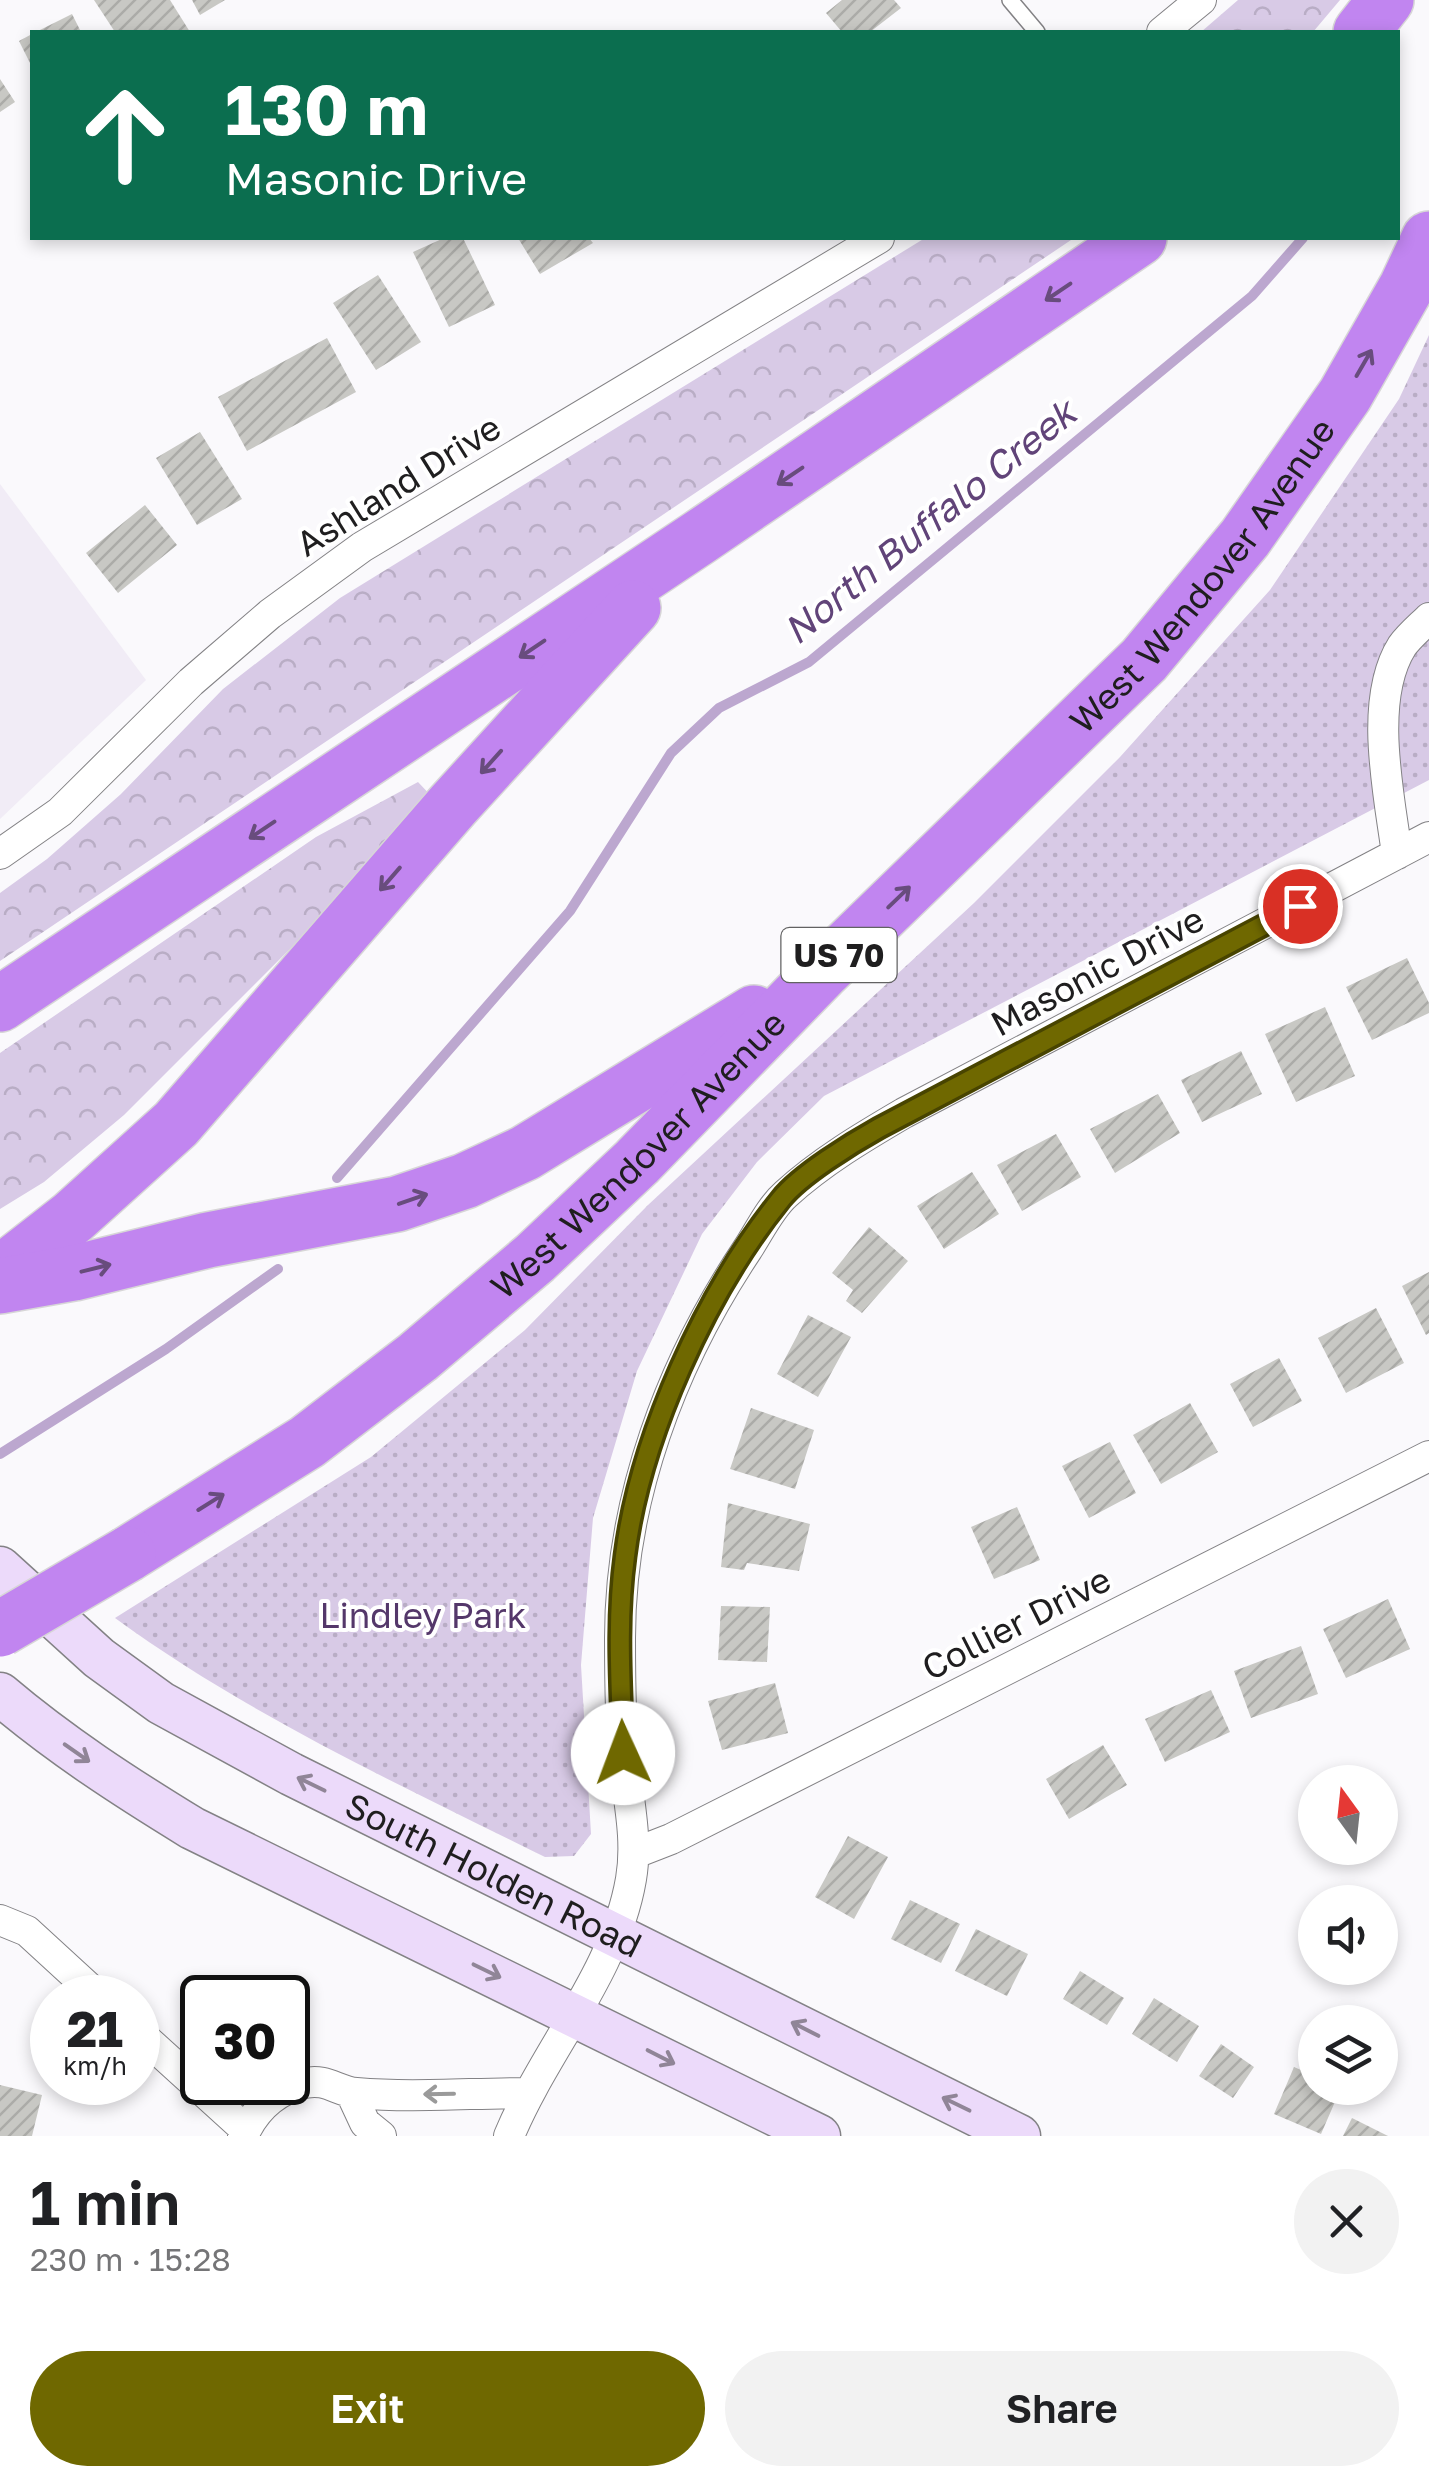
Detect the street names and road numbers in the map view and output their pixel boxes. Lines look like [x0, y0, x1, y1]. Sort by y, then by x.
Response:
street label: Ashland Drive [288, 405, 508, 565]
street label: West Wendover Avenue [1061, 410, 1343, 741]
street label: Masonic Drive [983, 897, 1211, 1045]
road number: US 70 [782, 928, 896, 982]
street label: West Wendover Avenue [482, 1002, 794, 1307]
street label: Collier Drive [915, 1558, 1117, 1688]
street label: South Holden Road [339, 1784, 649, 1966]

